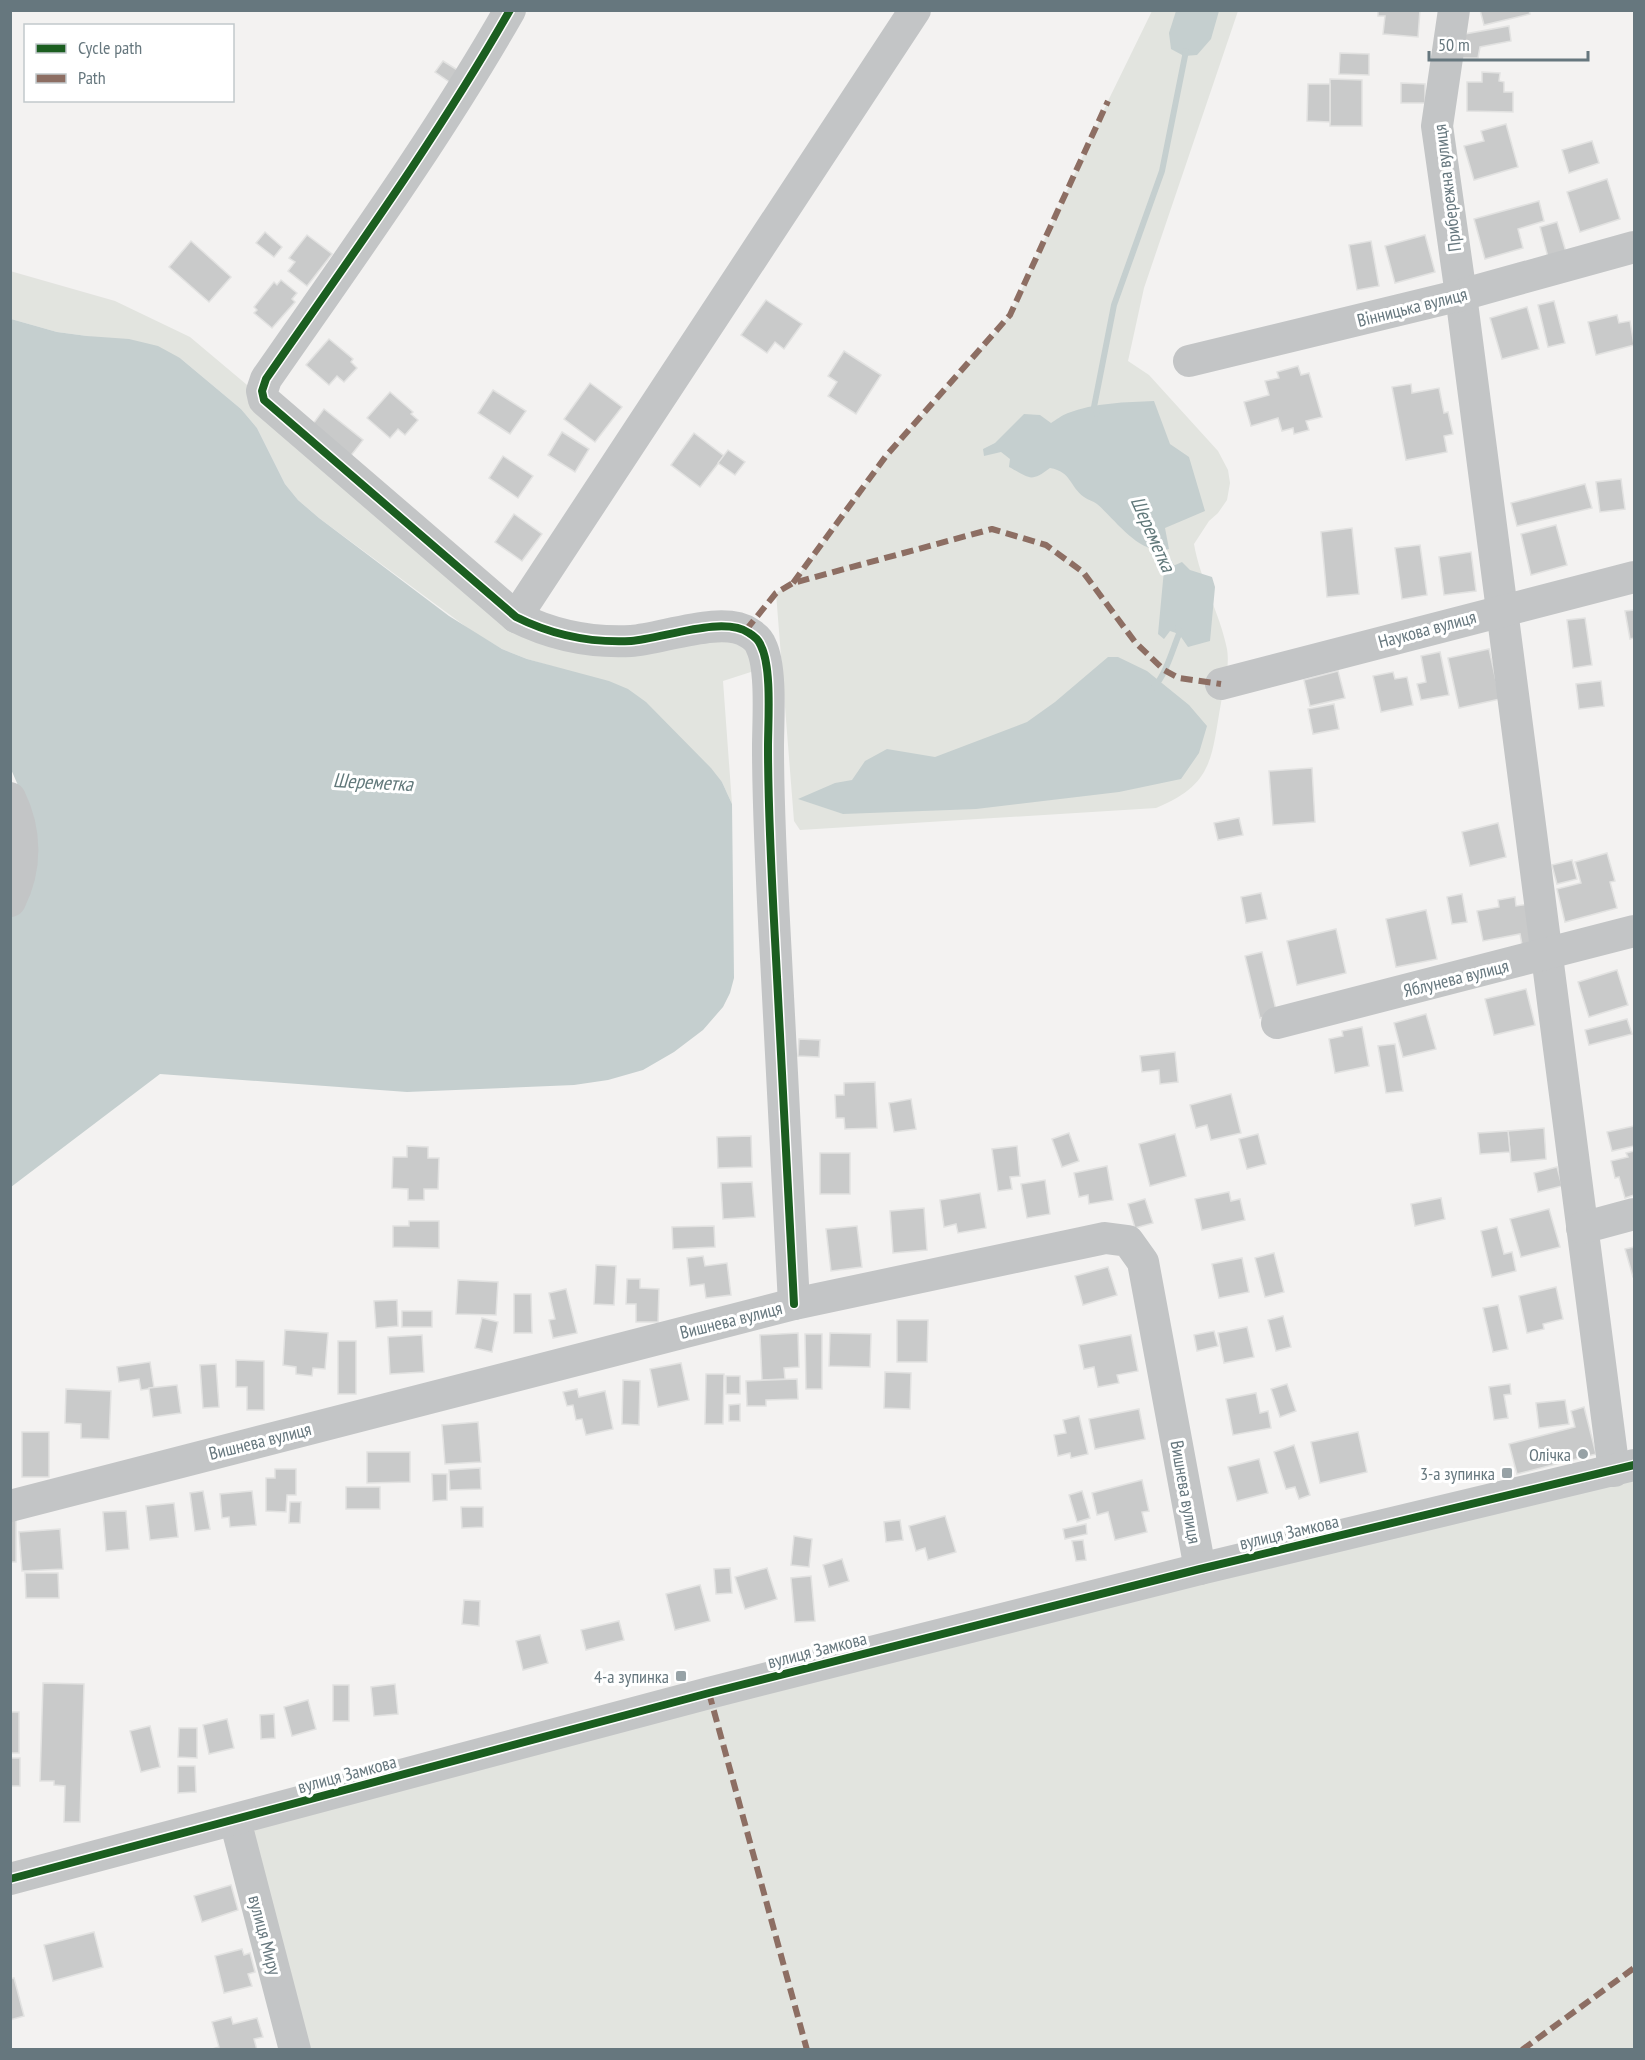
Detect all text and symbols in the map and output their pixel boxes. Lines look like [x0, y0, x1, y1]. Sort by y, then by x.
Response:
legend [24, 24, 234, 102]
scale bar [1429, 24, 1588, 62]
text: 50 m [1438, 33, 1470, 56]
text: Cycle path [78, 36, 142, 59]
text: Path [78, 66, 106, 89]
street label: Прибережна вулиця [1428, 123, 1466, 253]
street label: Вінницька вулиця [1355, 282, 1469, 332]
water label: Шереметка [1125, 492, 1182, 577]
street label: Наукова вулиця [1376, 605, 1479, 653]
water label: Шереметка [332, 767, 415, 797]
street label: Яблунева вулиця [1401, 954, 1511, 1002]
street label: Вишнева вулиця [678, 1296, 785, 1344]
street label: Вишнева вулиця [207, 1417, 314, 1465]
street label: Вишнева вулиця [1166, 1439, 1206, 1545]
place label: Олічка [1529, 1443, 1571, 1466]
marker: Олічка [1576, 1447, 1590, 1461]
place label: 3-а зупинка [1420, 1462, 1495, 1485]
marker: 3-а зупинка [1500, 1466, 1514, 1480]
street label: вулиця Замкова [1237, 1509, 1341, 1555]
street label: вулиця Замкова [765, 1627, 869, 1673]
place label: 4-а зупинка [594, 1665, 669, 1688]
marker: 4-а зупинка [674, 1669, 688, 1683]
street label: вулиця Замкова [295, 1750, 399, 1798]
street label: вулиця Миру [243, 1893, 287, 1978]

